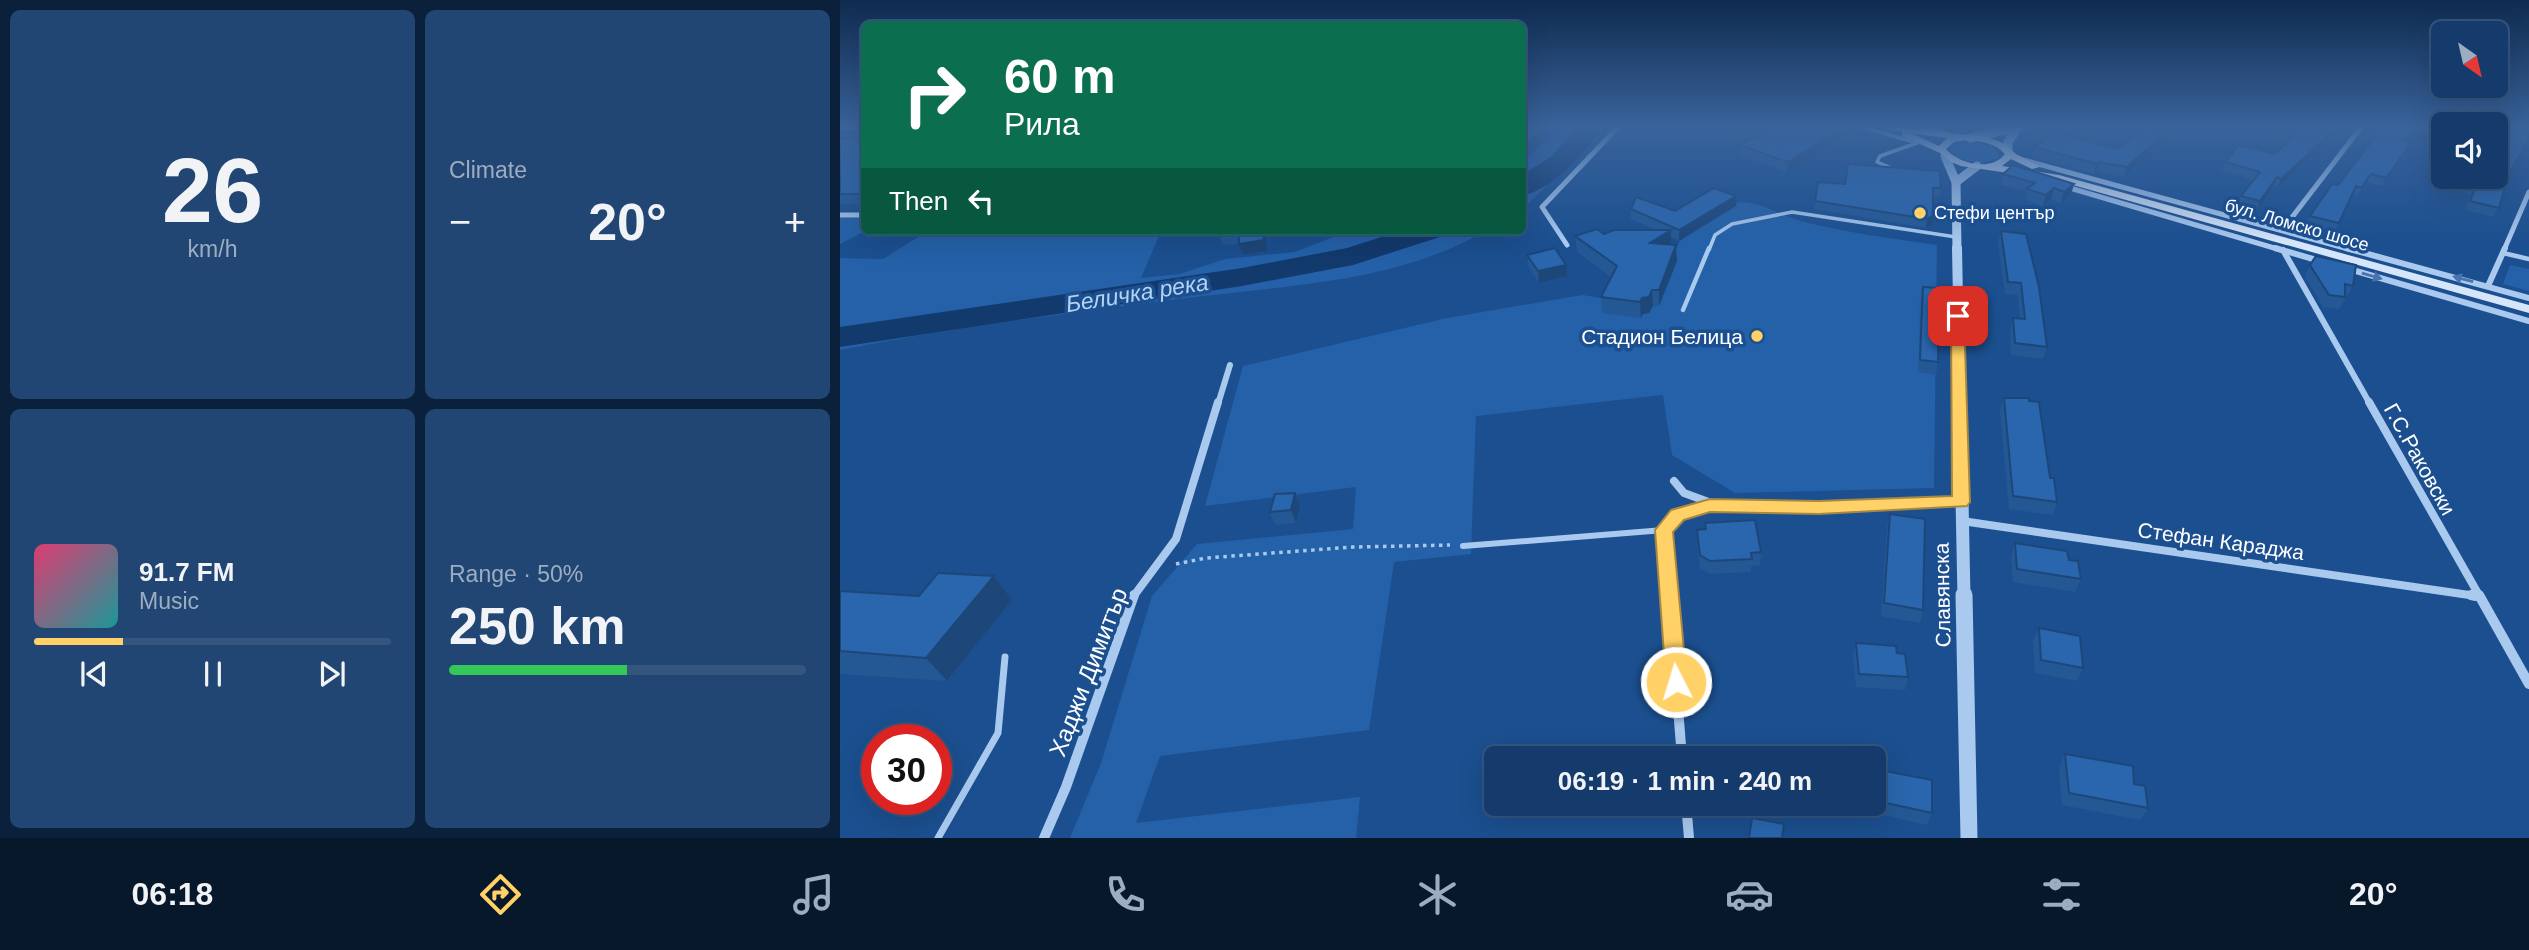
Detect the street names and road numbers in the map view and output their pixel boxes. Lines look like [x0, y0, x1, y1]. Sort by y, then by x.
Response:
street label: бул. Ломско шосе [2223, 195, 2371, 255]
street label: Г.С.Раковски [2380, 399, 2460, 519]
street label: Стефан Караджа [2136, 518, 2306, 564]
street label: Славянска [1930, 542, 1954, 648]
street label: Хаджи Димитър [1043, 584, 1133, 760]

